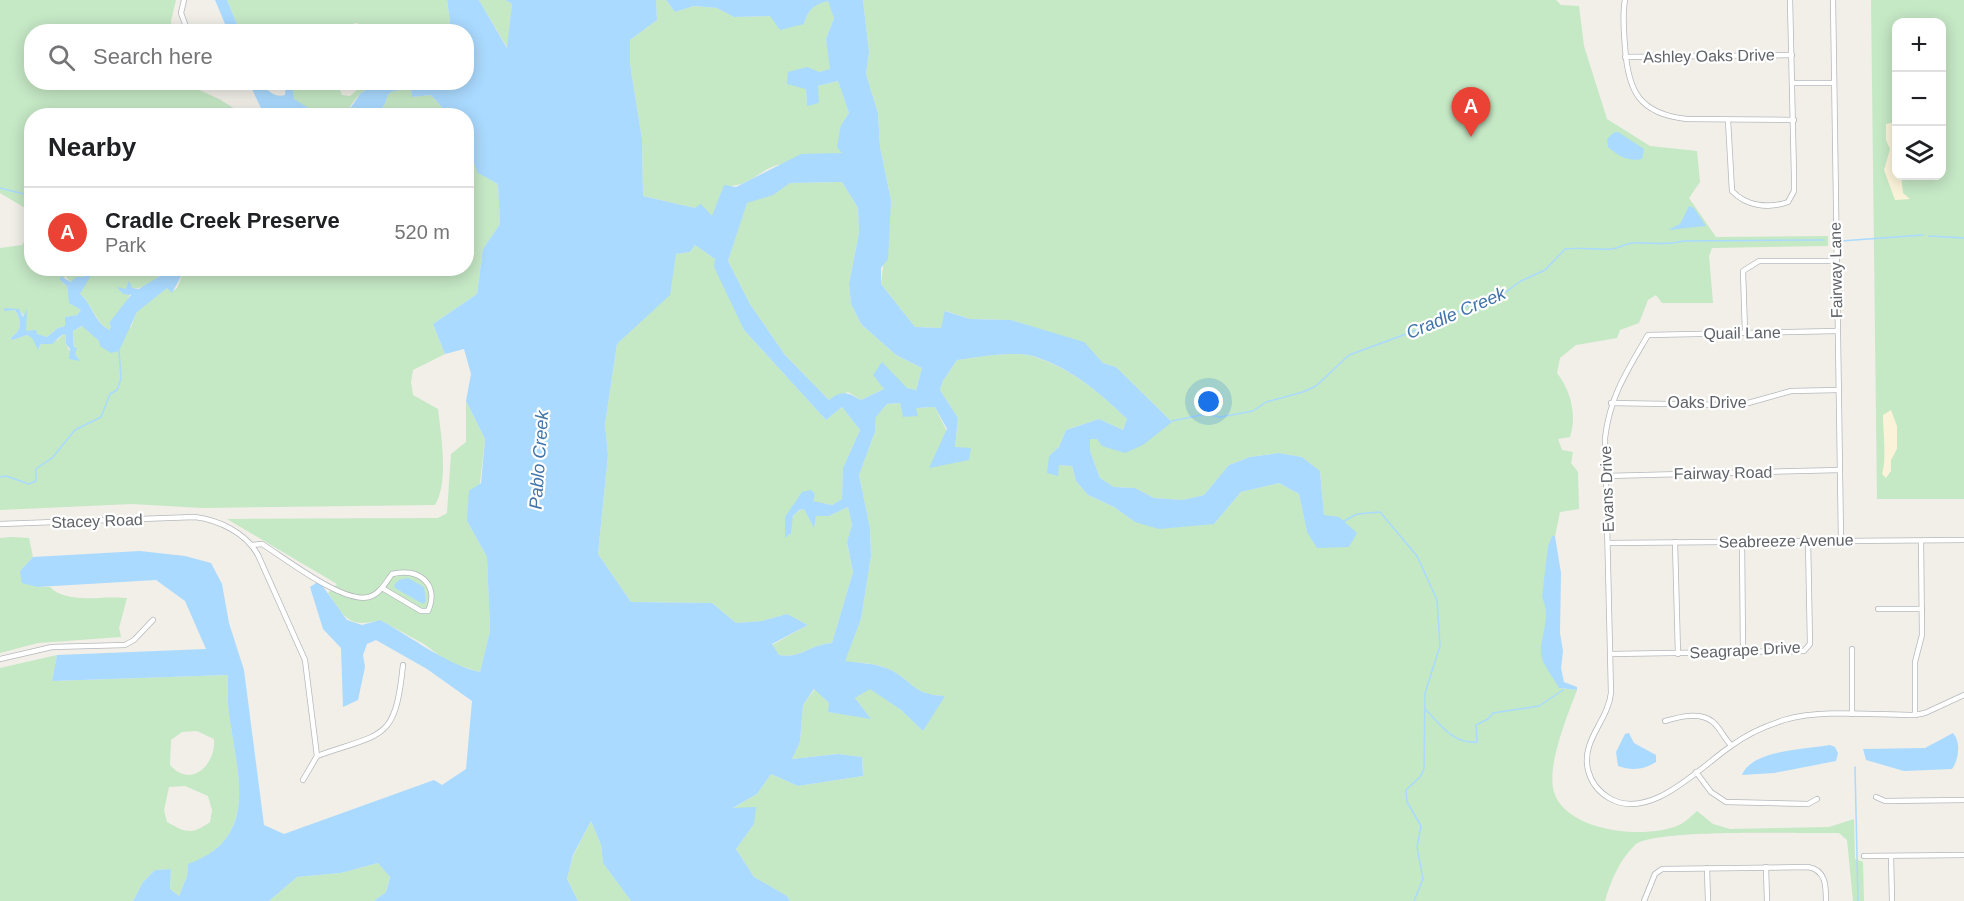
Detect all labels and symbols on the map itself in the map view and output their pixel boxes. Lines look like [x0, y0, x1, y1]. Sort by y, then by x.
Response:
street label: Ashley Oaks Drive [1643, 46, 1775, 66]
pin: A [1452, 88, 1490, 137]
street label: Fairway Lane [1827, 222, 1845, 318]
water label: Cradle Creek [1403, 283, 1510, 343]
street label: Quail Lane [1703, 324, 1781, 342]
your location [1194, 387, 1223, 416]
street label: Oaks Drive [1667, 394, 1747, 411]
water label: Pablo Creek [526, 409, 552, 510]
street label: Evans Drive [1597, 446, 1617, 532]
street label: Fairway Road [1674, 464, 1772, 482]
street label: Stacey Road [51, 511, 143, 531]
street label: Seabreeze Avenue [1718, 531, 1854, 551]
street label: Seagrape Drive [1689, 639, 1801, 661]

